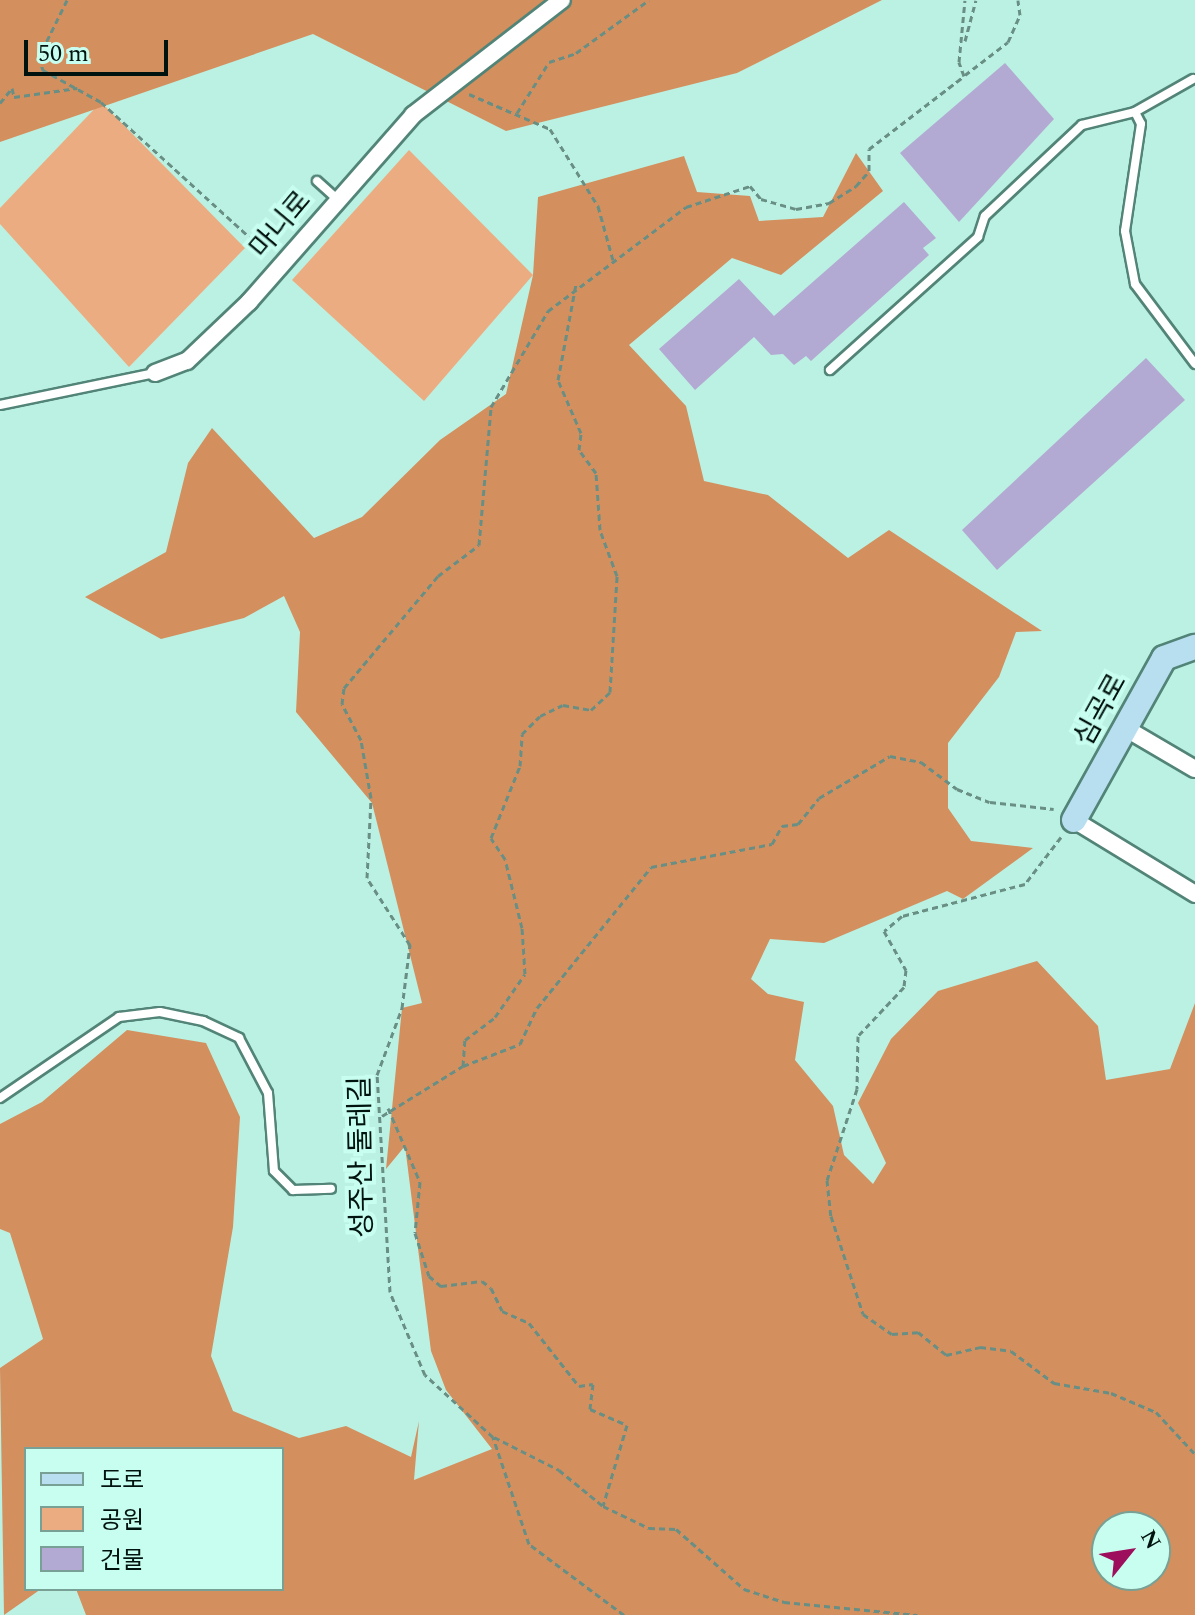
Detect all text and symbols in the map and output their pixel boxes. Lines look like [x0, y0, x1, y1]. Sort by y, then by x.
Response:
scale bar [28, 24, 172, 74]
text: 50 m [38, 36, 89, 72]
street label: 마니로 [243, 185, 319, 265]
street label: 심곡로 [1068, 668, 1134, 752]
street label: 성주산 둘레길 [344, 1076, 380, 1238]
legend [24, 1447, 284, 1591]
text: 도로 [100, 1463, 144, 1499]
text: 공원 [100, 1503, 144, 1539]
north arrow [1091, 1511, 1171, 1591]
text: N [1132, 1524, 1169, 1556]
text: 건물 [100, 1543, 144, 1579]

